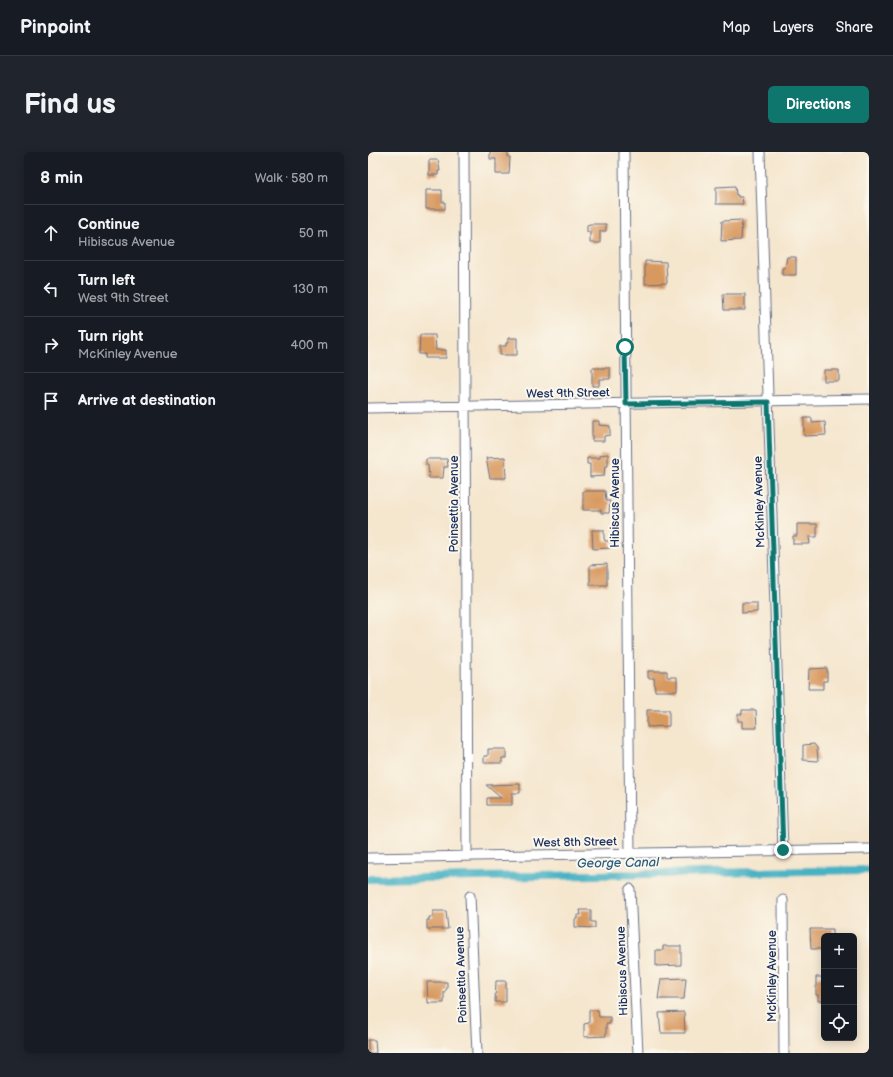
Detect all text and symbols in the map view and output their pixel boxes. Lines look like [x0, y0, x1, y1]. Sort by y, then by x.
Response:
text: Pinpoint [20, 16, 91, 39]
text: Map [722, 19, 750, 36]
text: Layers [772, 19, 814, 36]
text: Share [836, 19, 873, 36]
button: Directions [768, 86, 869, 123]
text: Find us [24, 88, 116, 121]
text: 8 min [40, 168, 83, 188]
text: Walk · 580 m [255, 170, 328, 186]
text: Continue [78, 215, 140, 234]
icon: ahead [40, 222, 62, 244]
text: 50 m [299, 225, 328, 241]
text: Hibiscus Avenue [78, 234, 175, 250]
text: Turn left [78, 271, 135, 290]
icon: left [40, 278, 62, 300]
text: 130 m [293, 281, 328, 297]
text: West 9th Street [78, 290, 168, 306]
text: Turn right [78, 327, 143, 346]
icon: right [40, 334, 62, 356]
text: 400 m [291, 337, 328, 353]
route start [616, 338, 634, 356]
text: McKinley Avenue [78, 346, 177, 362]
street label: West 9th Street [526, 385, 610, 402]
icon: arrive [40, 390, 62, 412]
text: Arrive at destination [78, 391, 216, 410]
street label: Poinsettia Avenue [447, 456, 462, 553]
street label: McKinley Avenue [750, 456, 769, 548]
street label: Hibiscus Avenue [608, 458, 623, 548]
street label: West 8th Street [533, 834, 617, 851]
route end [774, 841, 792, 859]
water label: George Canal [577, 854, 660, 872]
street label: Poinsettia Avenue [452, 926, 471, 1024]
street label: Hibiscus Avenue [613, 926, 632, 1016]
street label: McKinley Avenue [765, 930, 780, 1022]
map controls [821, 933, 857, 1041]
button: + [821, 933, 857, 969]
button: − [821, 969, 857, 1005]
button: locate [821, 1005, 857, 1041]

